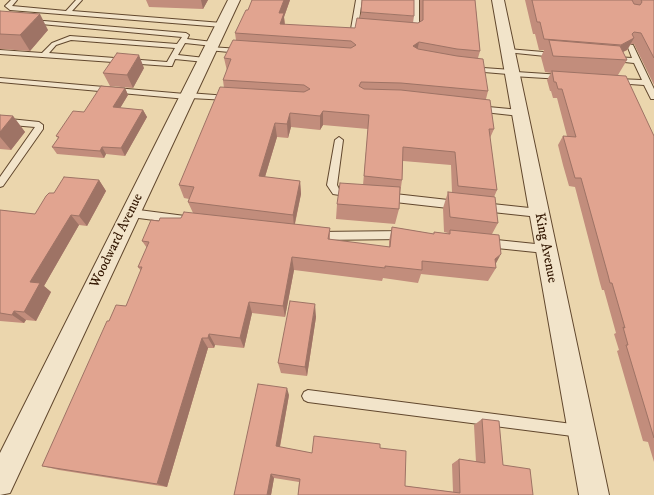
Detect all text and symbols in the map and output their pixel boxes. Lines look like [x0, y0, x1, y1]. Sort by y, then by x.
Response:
street label: Woodward Avenue [87, 191, 147, 291]
street label: King Avenue [530, 212, 560, 284]

